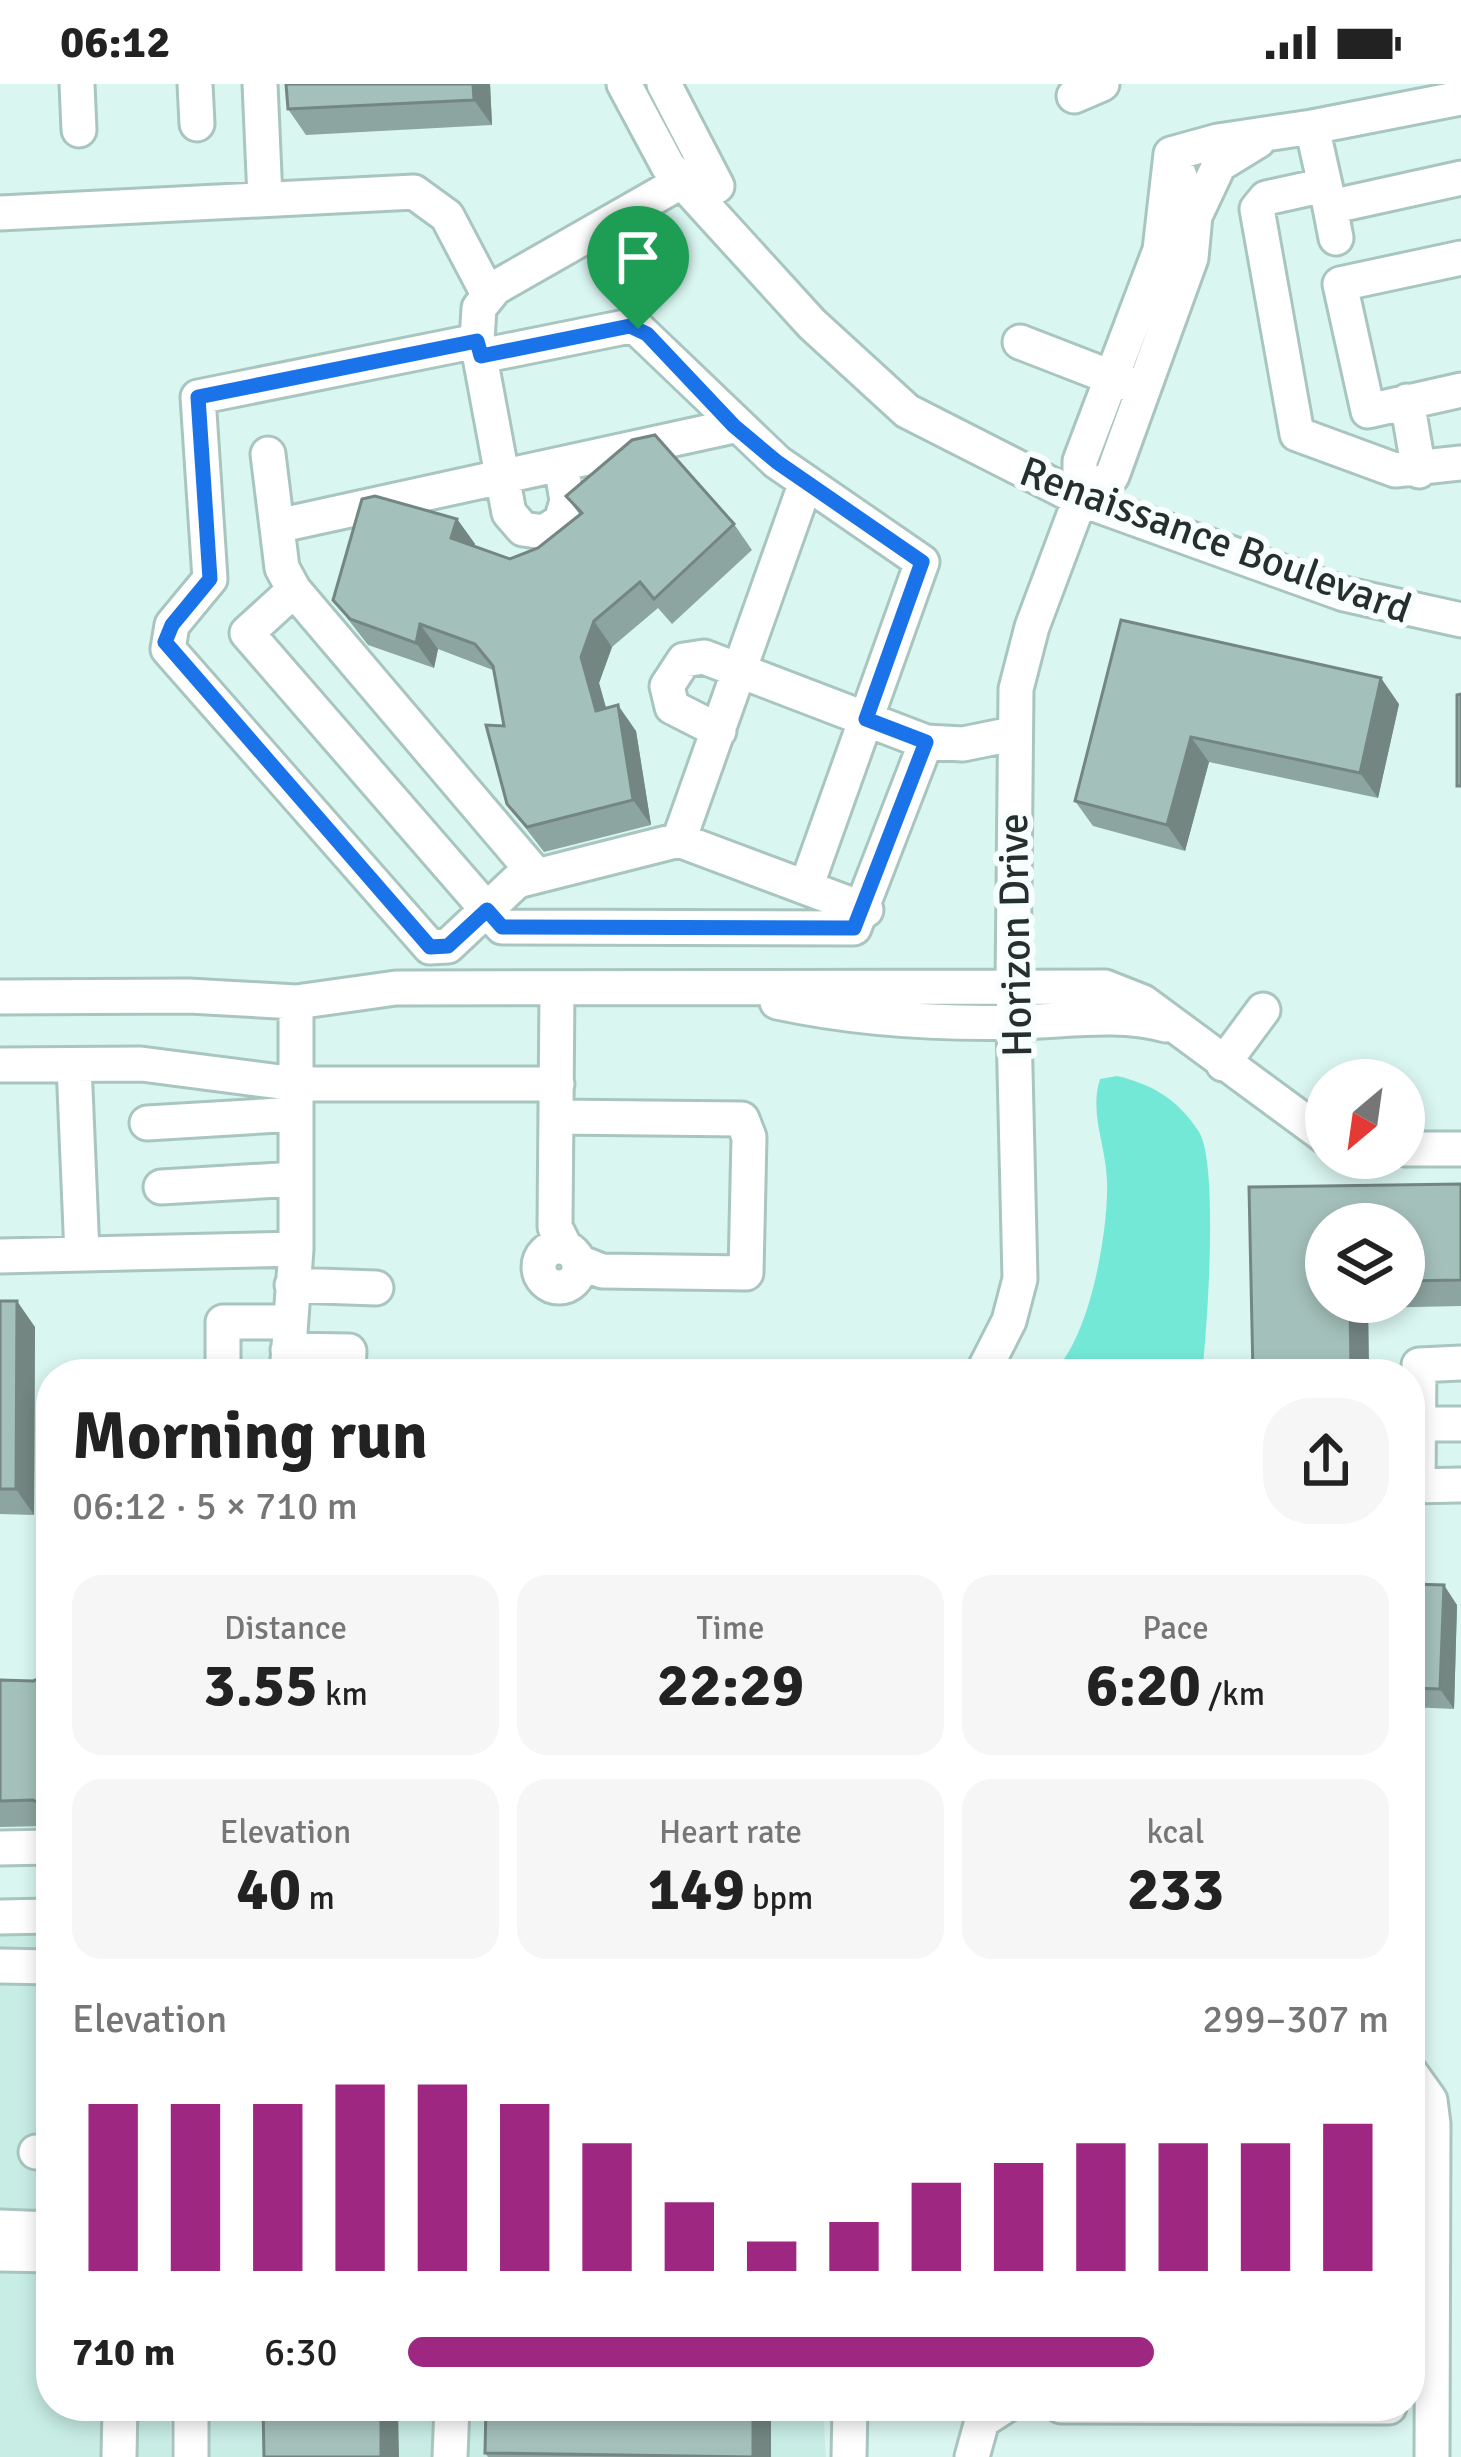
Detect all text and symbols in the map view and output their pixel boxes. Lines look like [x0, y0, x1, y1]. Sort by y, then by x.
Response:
text: 06:12 [60, 15, 170, 70]
pin [587, 206, 689, 329]
icon: arrive [605, 224, 671, 290]
street label: Renaissance Boulevard [1013, 446, 1418, 635]
street label: Horizon Drive [988, 813, 1043, 1057]
north arrow [1305, 1059, 1425, 1179]
map controls [1305, 1059, 1425, 1323]
button: layers [1305, 1203, 1425, 1323]
text: Morning run [72, 1396, 428, 1477]
button: share [1263, 1398, 1389, 1524]
text: 06:12 · 5 × 710 m [72, 1482, 358, 1530]
text: Distance [224, 1608, 347, 1649]
text: Time [697, 1608, 765, 1649]
text: Pace [1142, 1608, 1209, 1649]
text: 3.55 [203, 1649, 318, 1723]
text: 22:29 [657, 1649, 804, 1723]
text: 6:20 [1086, 1649, 1201, 1723]
text: km [318, 1674, 368, 1715]
text: /km [1201, 1674, 1265, 1715]
text: Elevation [220, 1812, 351, 1853]
text: Heart rate [659, 1812, 802, 1853]
text: kcal [1147, 1812, 1204, 1853]
text: 40 [236, 1853, 301, 1927]
text: 149 [648, 1853, 745, 1927]
text: 233 [1127, 1853, 1224, 1927]
text: m [301, 1878, 335, 1919]
text: bpm [745, 1878, 813, 1919]
text: Elevation [72, 1995, 227, 2043]
text: 299–307 m [1202, 1995, 1389, 2043]
text: 710 m [72, 2328, 175, 2376]
text: 6:30 [264, 2328, 338, 2376]

